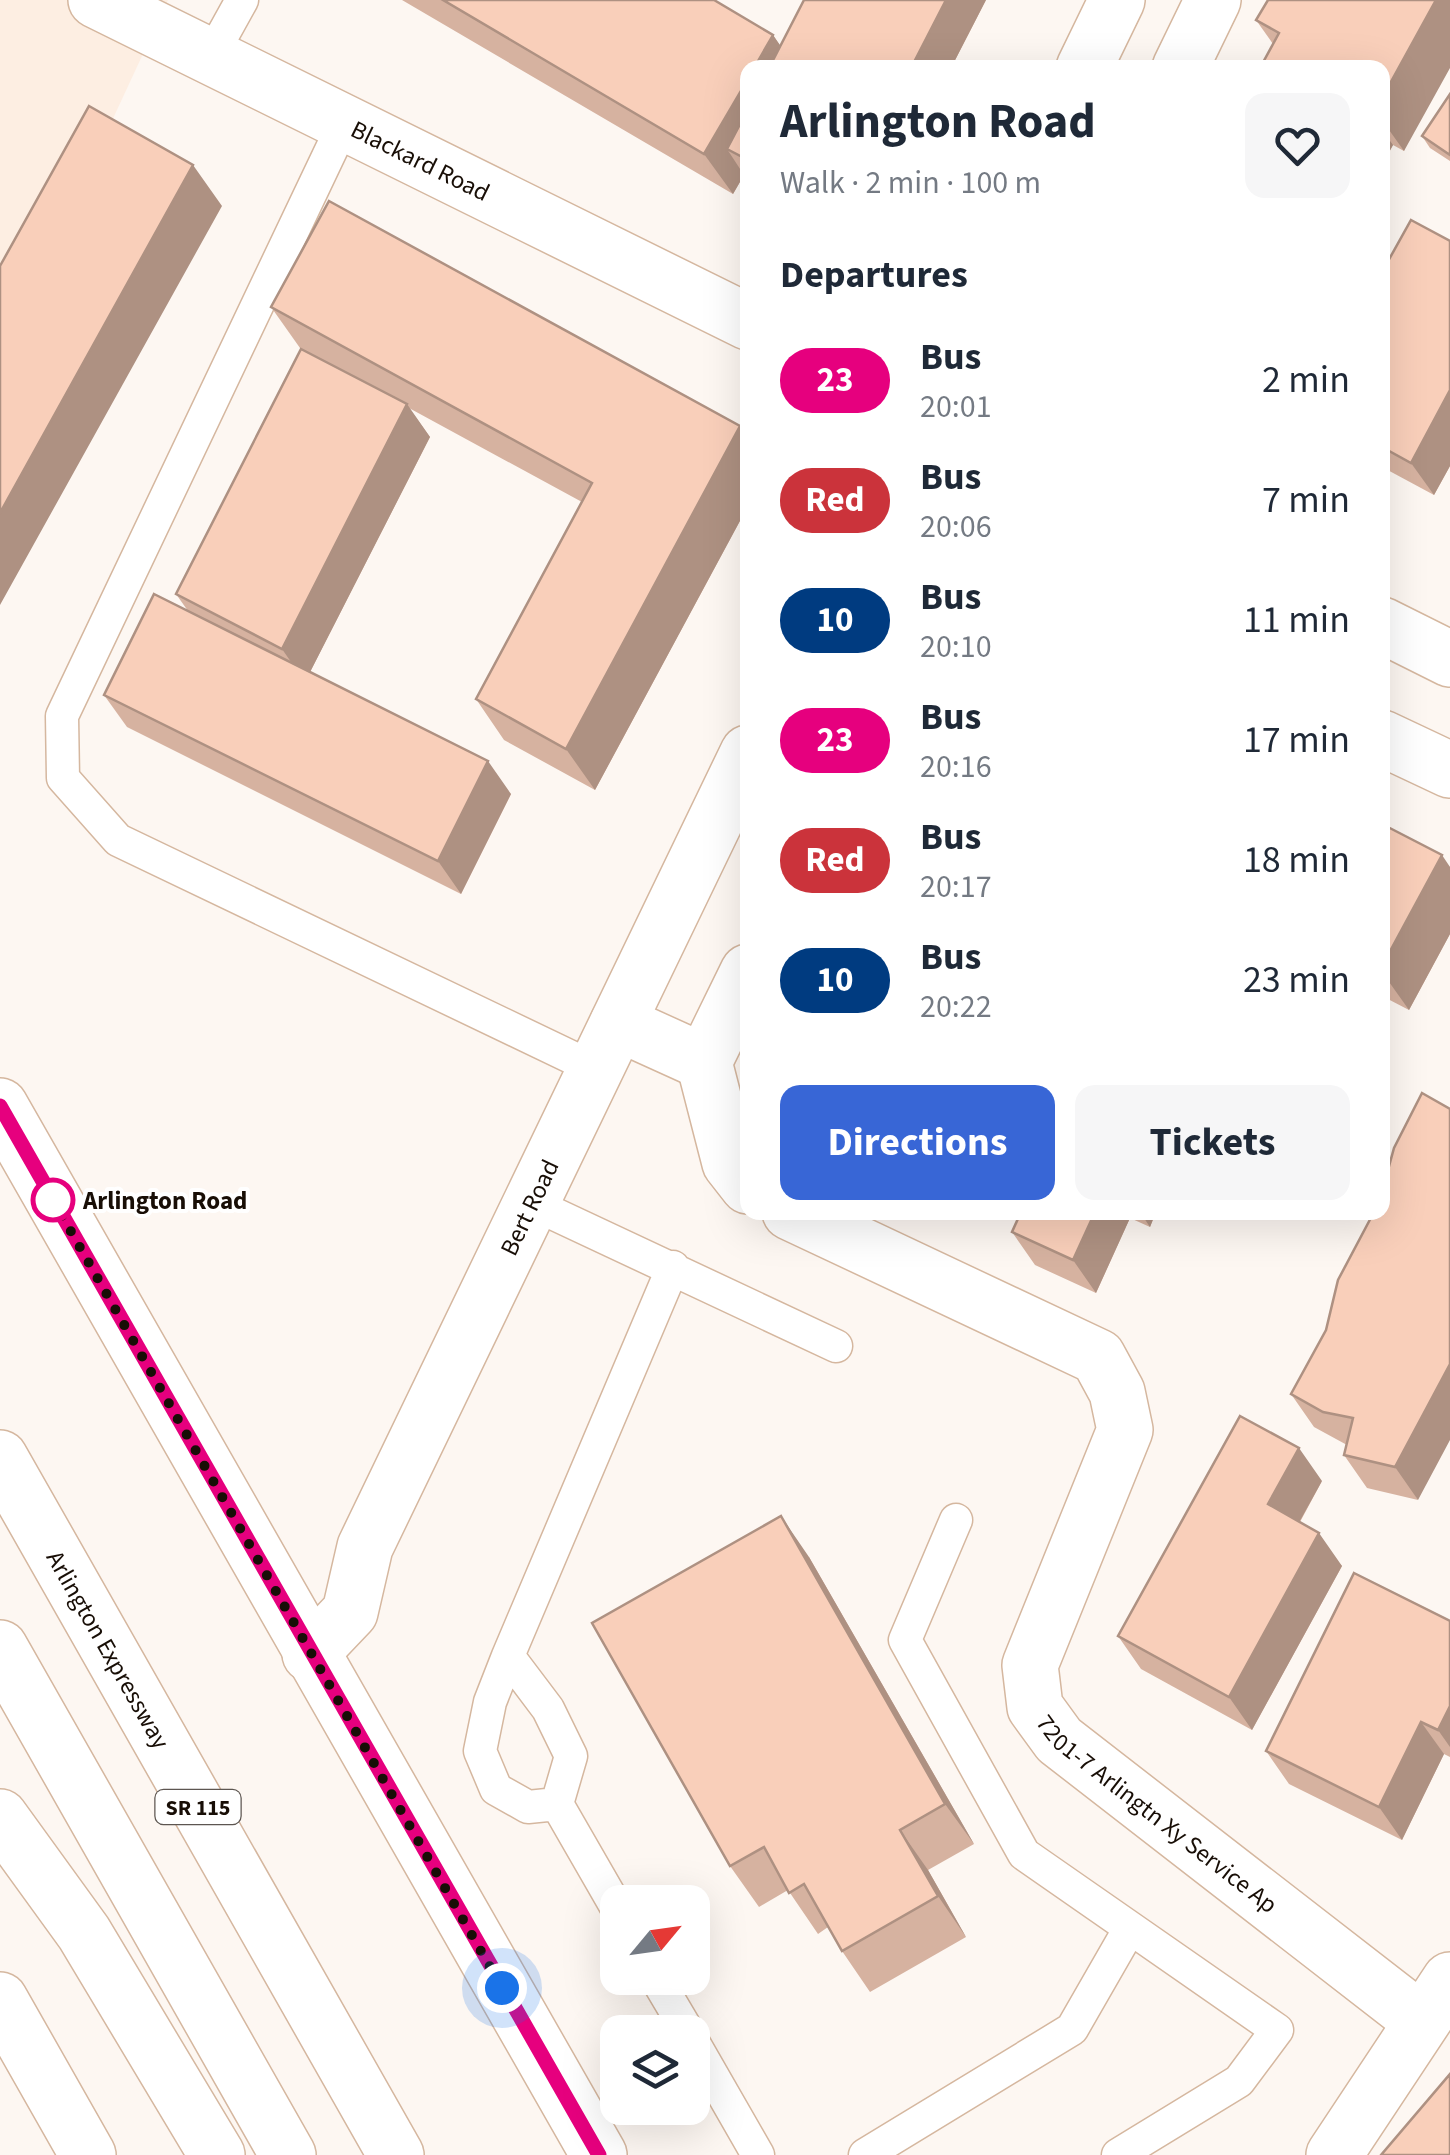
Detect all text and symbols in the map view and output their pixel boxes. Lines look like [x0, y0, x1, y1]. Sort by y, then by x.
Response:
text: Arlington Road [780, 88, 1096, 156]
button: heart [1245, 93, 1350, 198]
street label: Blackard Road [345, 112, 496, 211]
text: Walk · 2 min · 100 m [780, 160, 1041, 206]
text: Departures [780, 248, 968, 302]
text: Bus [920, 330, 981, 384]
text: 2 min [1262, 353, 1350, 407]
text: 23 [817, 355, 853, 405]
text: 20:01 [920, 384, 992, 430]
text: Bus [920, 450, 981, 504]
text: 7 min [1262, 473, 1350, 527]
text: Red [805, 475, 865, 525]
text: 20:06 [920, 504, 992, 550]
text: Bus [920, 570, 981, 624]
text: 11 min [1243, 593, 1350, 647]
text: 10 [817, 595, 853, 645]
text: 20:10 [920, 624, 992, 670]
text: Bus [920, 690, 981, 744]
text: 17 min [1243, 713, 1350, 767]
text: 23 [817, 715, 853, 765]
text: 20:16 [920, 744, 992, 790]
text: Bus [920, 810, 981, 864]
text: 18 min [1243, 833, 1350, 887]
text: Red [805, 835, 865, 885]
text: 20:17 [920, 864, 992, 910]
text: Bus [920, 930, 981, 984]
text: 23 min [1243, 953, 1350, 1007]
text: 10 [817, 955, 853, 1005]
text: 20:22 [920, 984, 992, 1030]
button: Directions [780, 1085, 1055, 1200]
button: Tickets [1075, 1085, 1350, 1200]
street label: Bert Road [491, 1153, 568, 1262]
marker: Arlington Road [32, 1179, 74, 1221]
place label: Arlington Road [82, 1183, 247, 1219]
street label: Arlington Expressway [37, 1544, 179, 1756]
street label: 7201-7 Arlingtn Xy Service Ap [1027, 1707, 1285, 1922]
road number: SR 115 [156, 1790, 240, 1824]
north arrow [600, 1885, 710, 1995]
map controls [600, 1885, 710, 2125]
your location [477, 1963, 527, 2013]
button: layers [600, 2015, 710, 2125]

